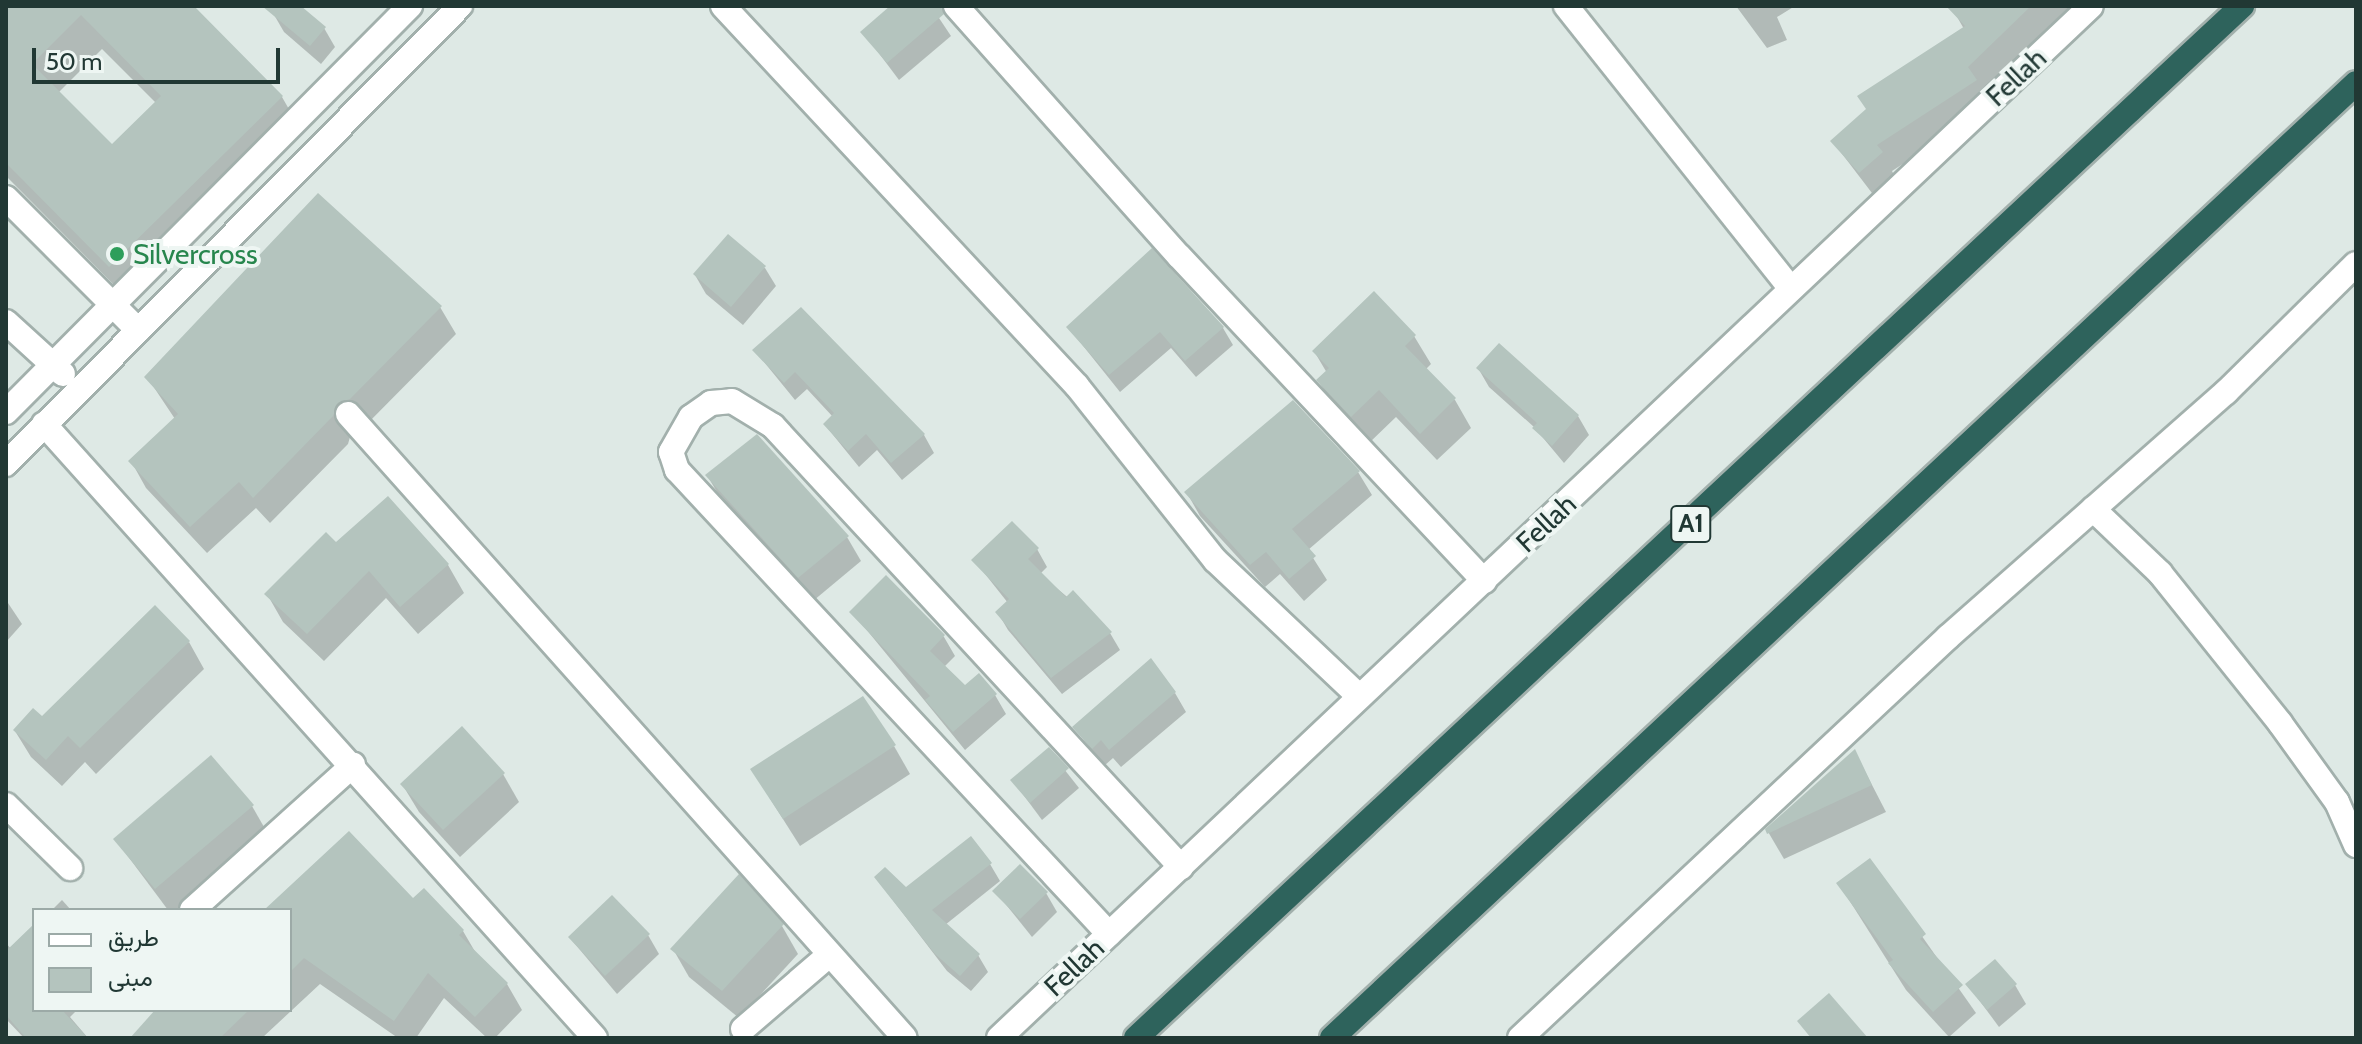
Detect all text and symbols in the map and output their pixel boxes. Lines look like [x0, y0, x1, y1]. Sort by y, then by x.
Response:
scale bar [36, 32, 284, 82]
street label: Fellah [1979, 41, 2053, 113]
text: 50 m [46, 47, 102, 76]
place label: Silvercross [133, 237, 258, 271]
marker: Silvercross [108, 245, 126, 263]
street label: Fellah [1509, 487, 1583, 559]
road number: A1 [1669, 502, 1713, 546]
legend [32, 908, 292, 1012]
text: طريق [108, 923, 159, 952]
street label: Fellah [1037, 931, 1111, 1003]
text: مبنى [108, 963, 153, 992]

